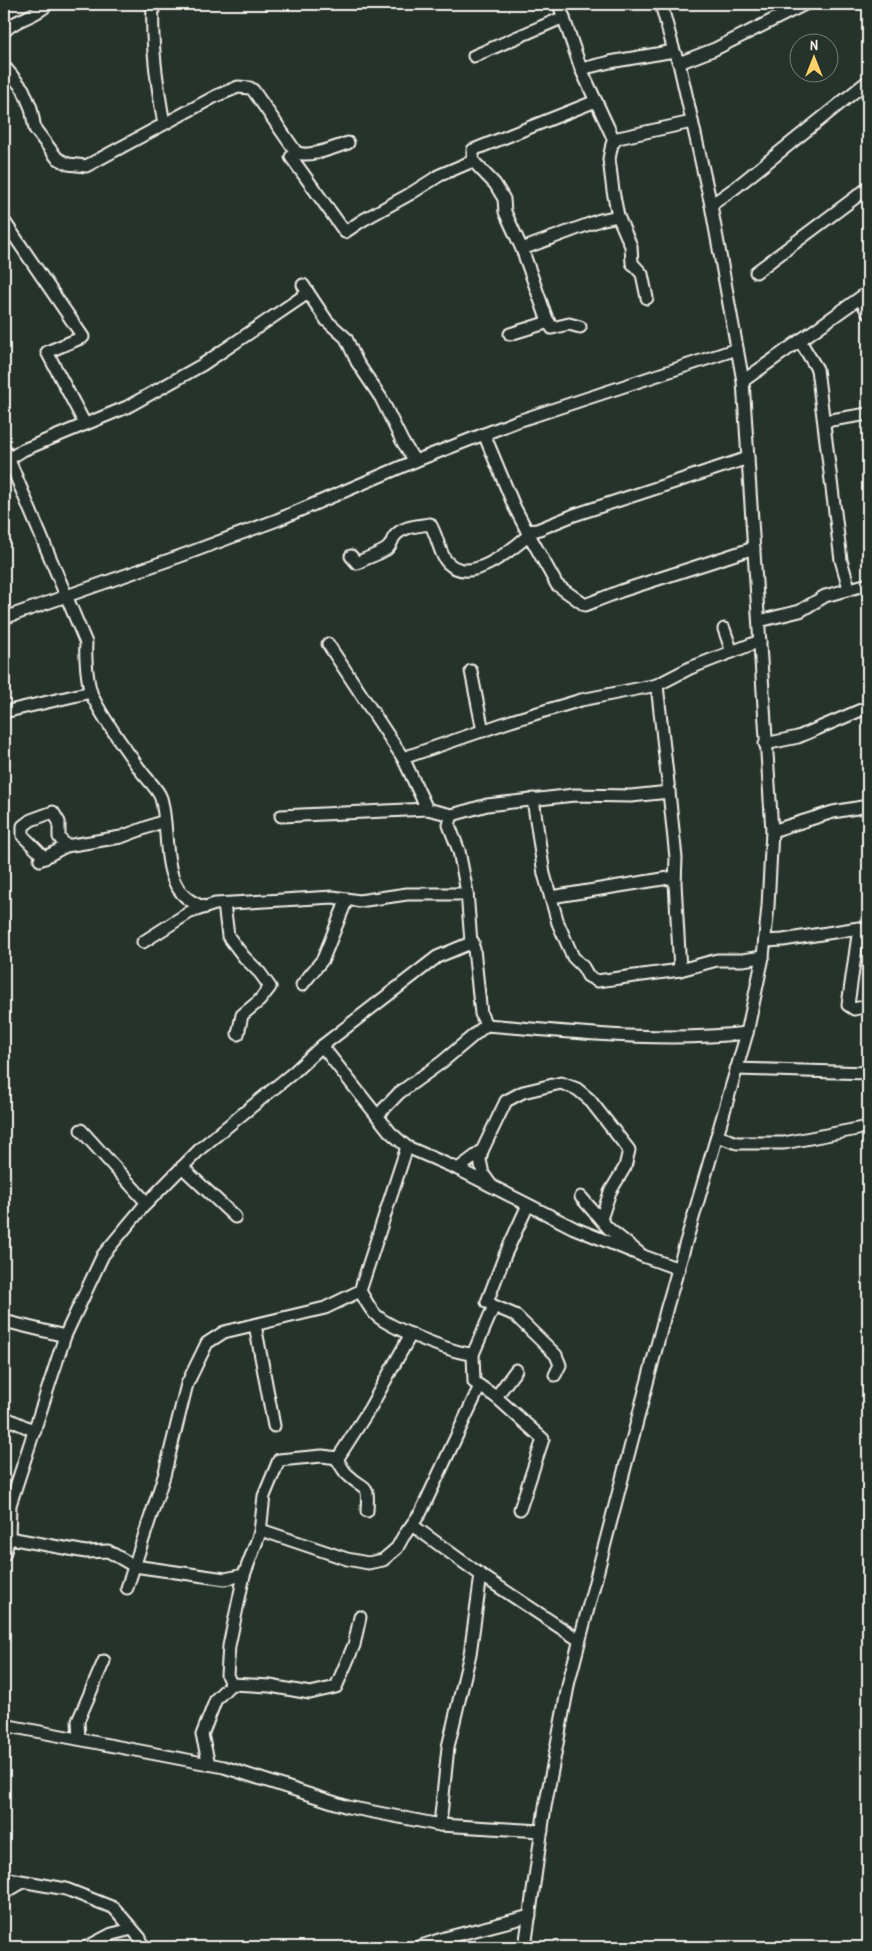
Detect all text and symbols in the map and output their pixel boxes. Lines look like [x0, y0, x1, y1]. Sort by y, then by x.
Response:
north arrow [790, 32, 840, 82]
text: N [810, 35, 818, 54]

